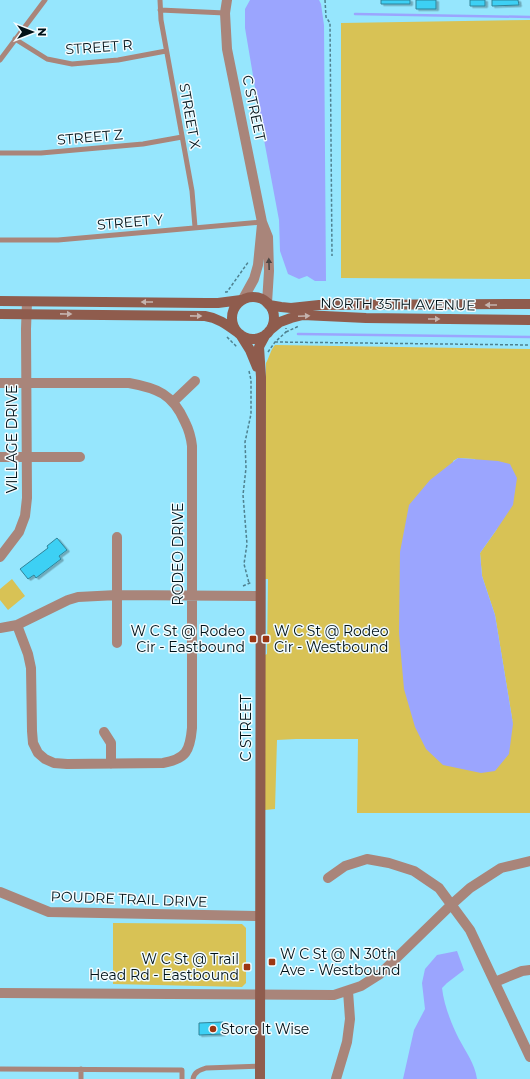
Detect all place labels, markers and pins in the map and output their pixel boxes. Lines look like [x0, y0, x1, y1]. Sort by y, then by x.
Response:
place label: W C St @ Rodeo Cir - Eastbound [130, 622, 245, 656]
place label: W C St @ Rodeo Cir - Westbound [274, 622, 389, 656]
marker: W C St @ Rodeo Cir - Eastbound [248, 634, 258, 644]
marker: W C St @ Rodeo Cir - Westbound [261, 634, 271, 644]
place label: W C St @ N 30th Ave - Westbound [280, 945, 401, 979]
place label: W C St @ Trail Head Rd - Eastbound [89, 950, 239, 984]
marker: W C St @ N 30th Ave - Westbound [267, 957, 277, 967]
marker: W C St @ Trail Head Rd - Eastbound [242, 962, 252, 972]
place label: Store It Wise [221, 1020, 309, 1038]
marker: Store It Wise [208, 1024, 218, 1034]

